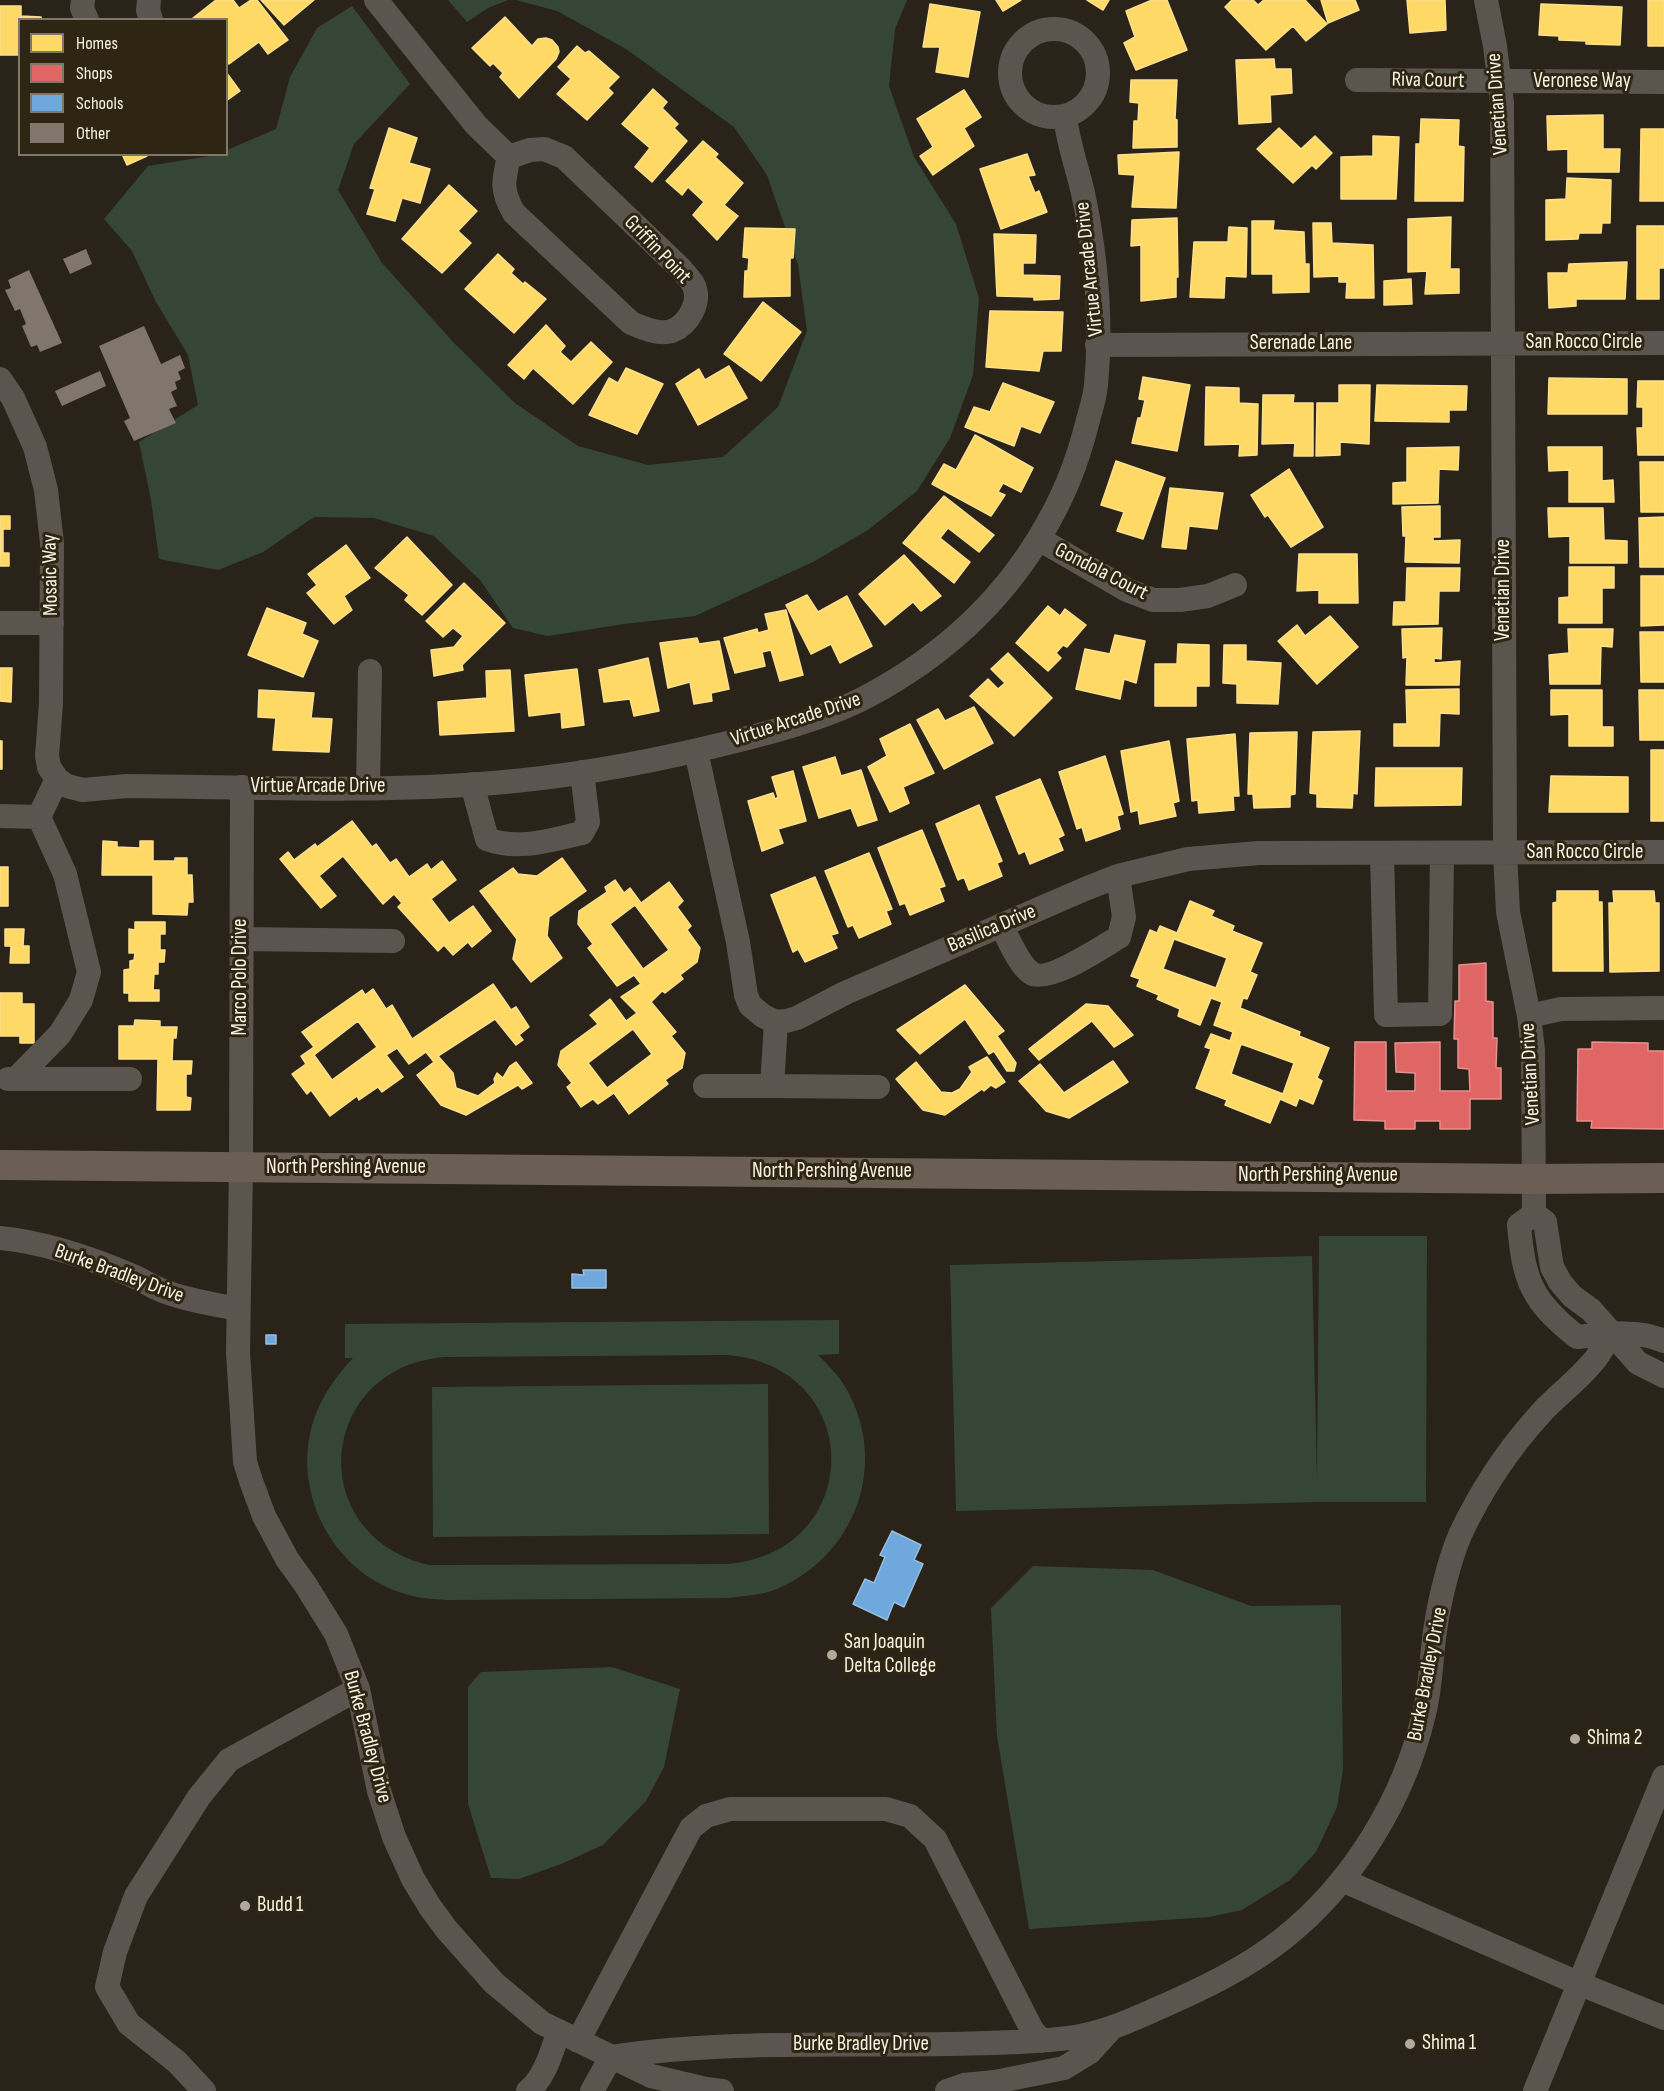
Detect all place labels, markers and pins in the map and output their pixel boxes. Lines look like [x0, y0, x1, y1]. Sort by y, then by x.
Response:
place label: San Joaquin Delta College [844, 1630, 936, 1680]
marker: San Joaquin Delta College [825, 1648, 839, 1662]
place label: Shima 2 [1587, 1726, 1642, 1752]
marker: Shima 2 [1568, 1732, 1582, 1746]
place label: Budd 1 [257, 1893, 303, 1919]
marker: Budd 1 [238, 1899, 252, 1913]
place label: Shima 1 [1422, 2031, 1476, 2057]
marker: Shima 1 [1403, 2037, 1417, 2051]

